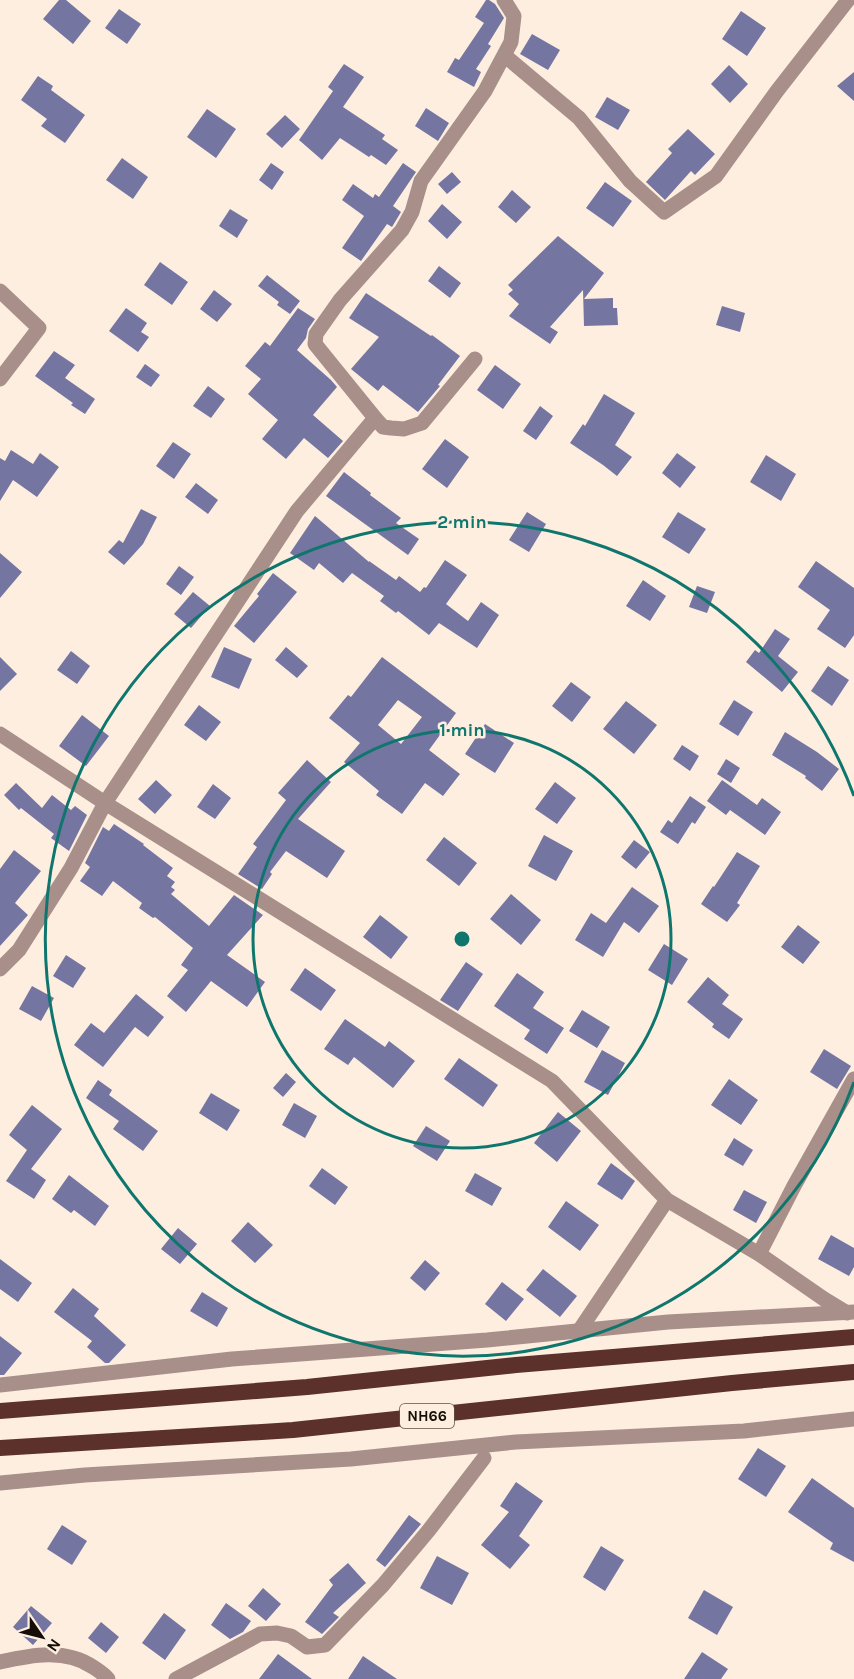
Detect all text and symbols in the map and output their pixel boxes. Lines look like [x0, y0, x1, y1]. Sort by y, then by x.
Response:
text: 2 min [437, 511, 487, 533]
text: 1 min [439, 719, 485, 741]
centre of rings [452, 929, 472, 949]
road number: NH66 [400, 1404, 454, 1428]
north arrow [12, 1607, 72, 1667]
text: N [43, 1635, 65, 1655]

